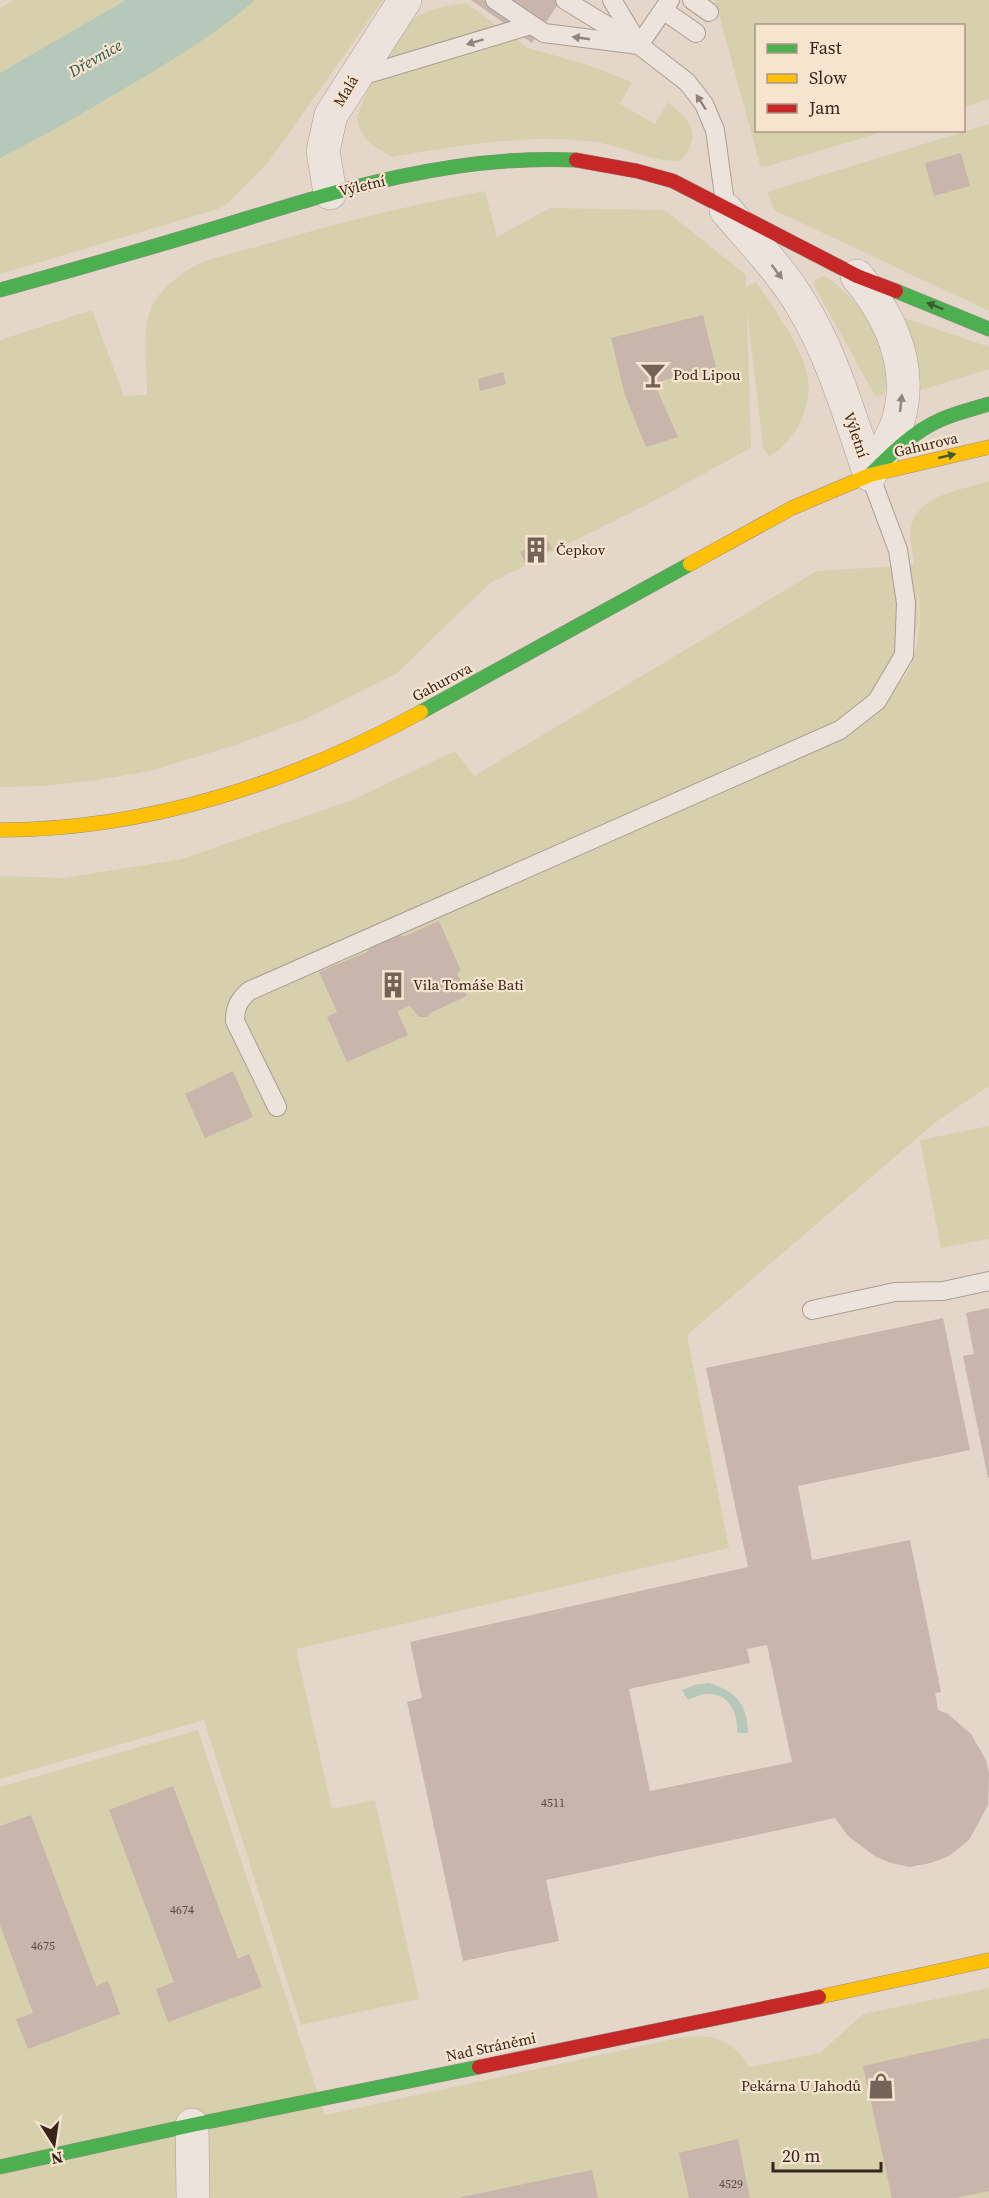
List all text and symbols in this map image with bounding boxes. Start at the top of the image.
legend [755,24,965,132]
one-way arrow [571,33,590,42]
water label: Dřevnice [63,34,126,83]
text: Fast [809,35,842,60]
one-way arrow [466,38,484,47]
text: Slow [809,65,847,90]
street label: Malá [328,71,363,110]
one-way arrow [695,94,707,110]
text: Jam [808,95,841,120]
street label: Výletní [337,170,388,201]
one-way arrow [771,264,783,279]
one-way arrow [926,301,944,311]
bar icon: Pod Lipou [638,360,668,390]
place label: Pod Lipou [673,364,741,385]
one-way arrow [896,393,906,412]
street label: Výletní [839,409,874,461]
street label: Gahurova [892,427,960,462]
one-way arrow [938,451,957,461]
building icon: Čepkov [521,535,551,565]
place label: Čepkov [556,539,606,560]
street label: Gahurova [408,657,476,706]
building icon: Vila Tomáše Bati [378,970,408,1000]
place label: Vila Tomáše Bati [413,974,524,995]
house number: 4511 [541,1795,565,1811]
house number: 4674 [170,1902,194,1918]
house number: 4675 [31,1938,55,1954]
street label: Nad Stráněmi [444,2027,538,2066]
shop icon: Pekárna U Jahodů [866,2071,896,2101]
place label: Pekárna U Jahodů [741,2075,861,2096]
north arrow [24,2114,84,2174]
scale bar [773,2135,881,2173]
text: 20 m [782,2143,820,2168]
text: N [49,2147,65,2171]
house number: 4529 [719,2176,743,2192]

